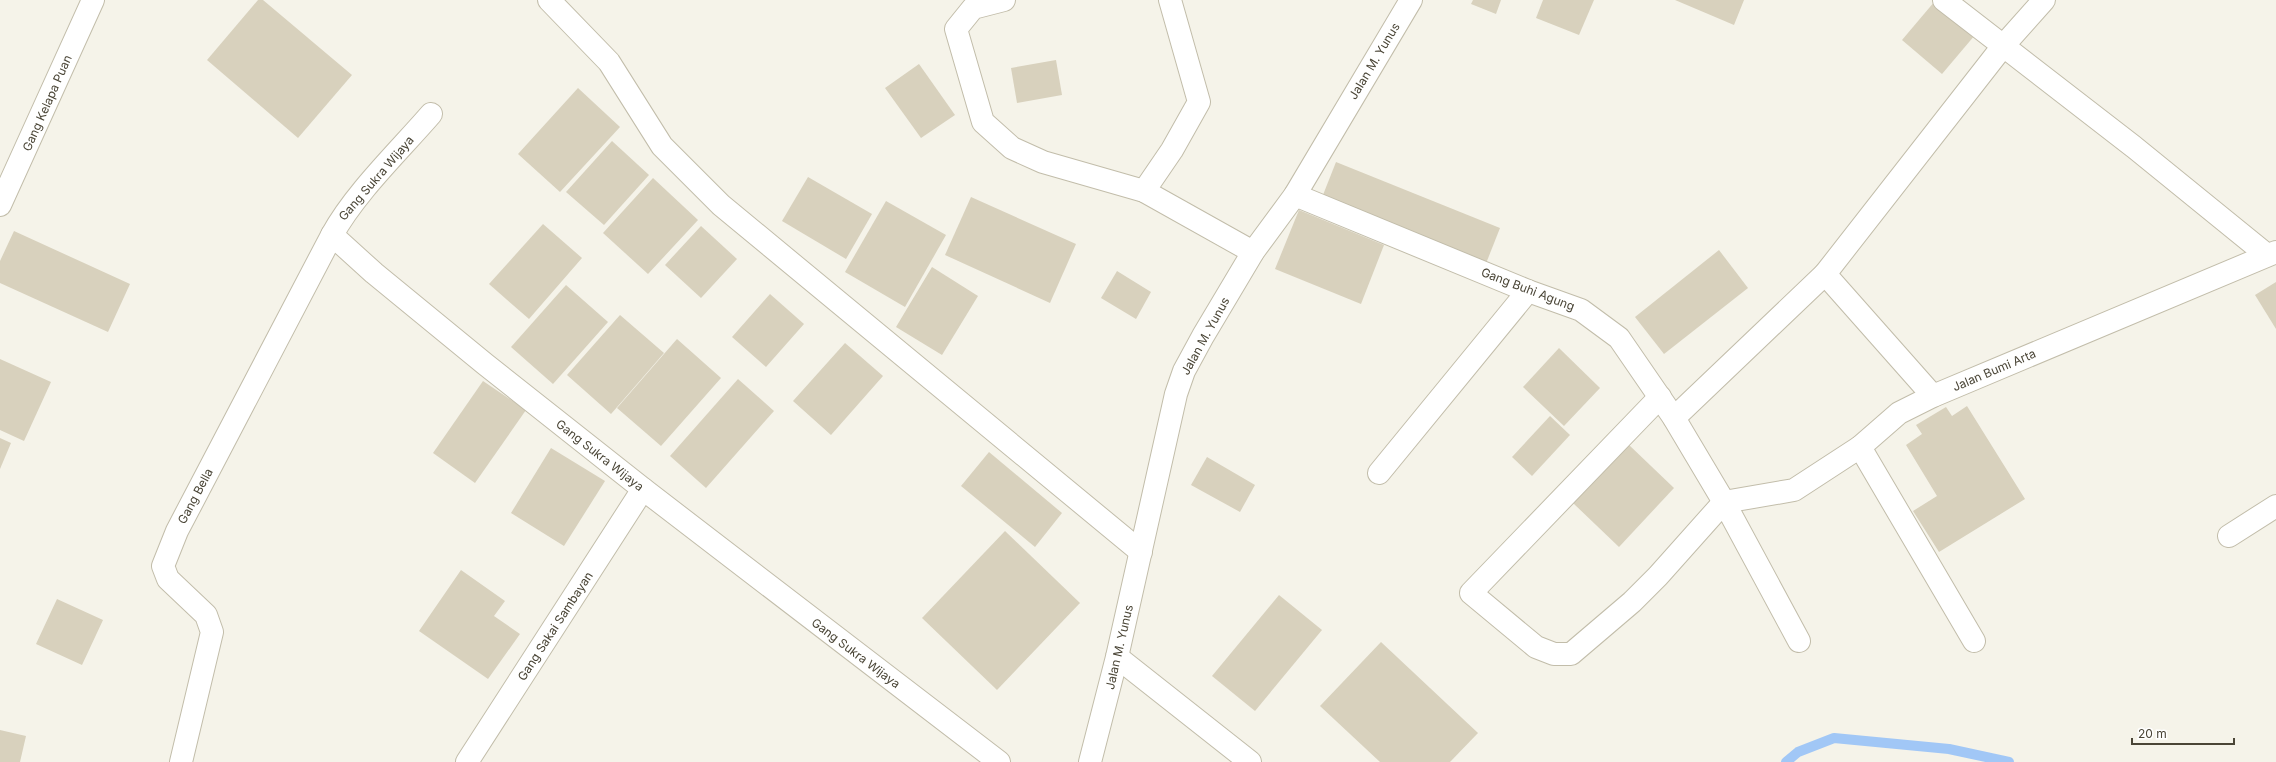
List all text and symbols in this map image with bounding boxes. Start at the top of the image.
street label: Jalan M. Yunus [1345,20,1403,102]
street label: Gang Kelapa Puan [19,52,75,154]
street label: Gang Sukra Wijaya [335,133,417,223]
street label: Gang Buhi Agung [1479,264,1577,314]
street label: Jalan M. Yunus [1177,294,1233,378]
street label: Jalan Bumi Arta [1950,346,2038,394]
street label: Gang Sukra Wijaya [553,416,647,494]
street label: Gang Bella [174,466,216,526]
street label: Gang Sakai Sambayan [514,569,596,683]
street label: Jalan M. Yunus [1102,603,1136,691]
street label: Gang Sukra Wijaya [809,615,903,691]
scale bar [2132,720,2234,746]
text: 20 m [2138,726,2167,741]

